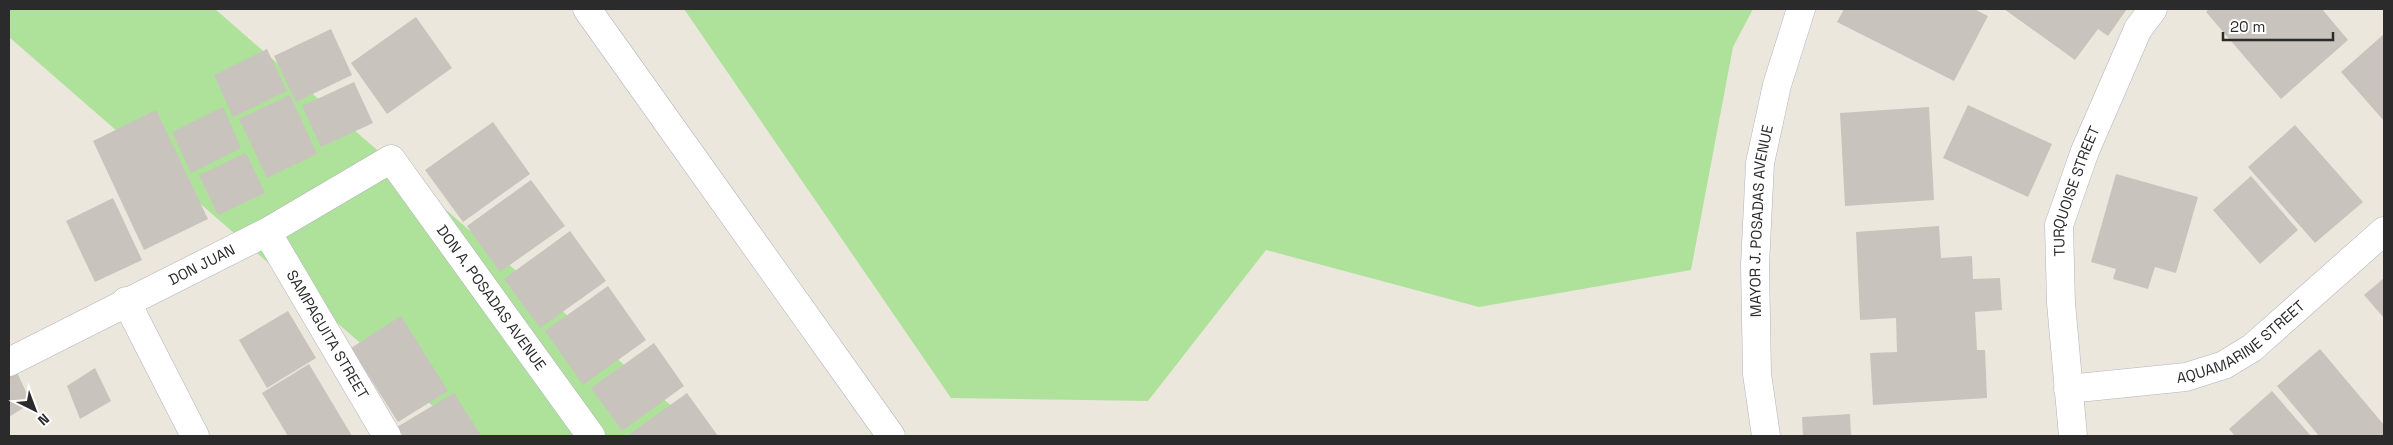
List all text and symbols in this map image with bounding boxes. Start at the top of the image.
scale bar [2223,10,2333,42]
text: 20 m [2230,17,2265,36]
street label: MAYOR J. POSADAS AVENUE [1745,123,1777,317]
street label: TURQUOISE STREET [2048,123,2104,257]
street label: DON A. POSADAS AVENUE [433,221,551,374]
street label: DON JUAN [165,240,238,289]
street label: SAMPAGUITA STREET [283,266,373,402]
street label: AQUAMARINE STREET [2176,296,2309,387]
north arrow [10,385,60,435]
text: N [34,410,53,429]

